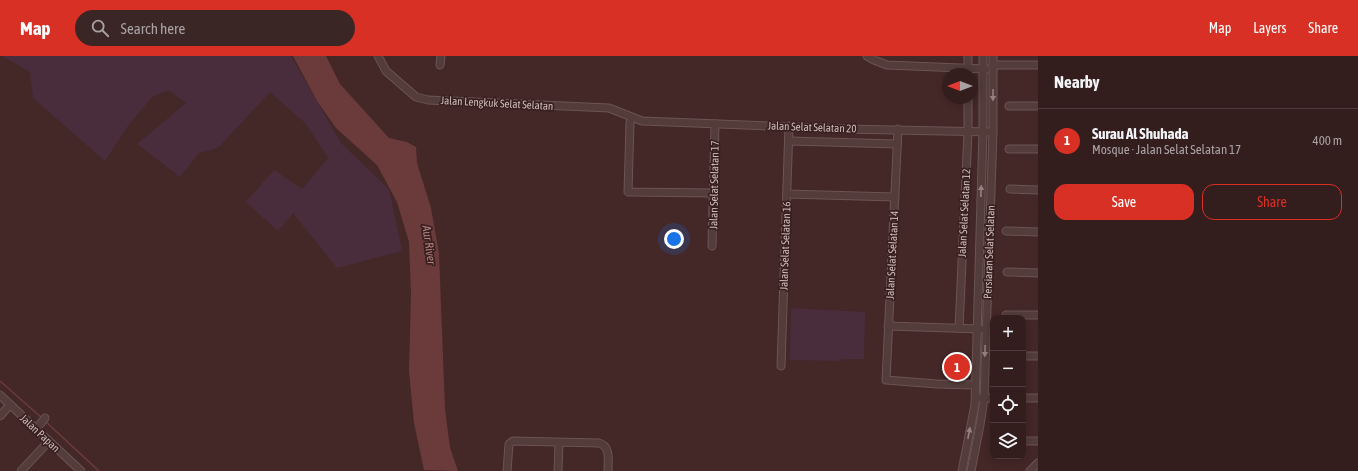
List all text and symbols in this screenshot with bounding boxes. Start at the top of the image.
search box [75,10,355,46]
text: Map [20,17,51,39]
icon: search [89,17,111,39]
text: Search here [121,20,185,37]
text: Map [1209,20,1231,36]
text: Layers [1253,20,1286,36]
text: Share [1308,20,1338,36]
north arrow [942,68,978,104]
text: Nearby [1054,72,1100,92]
one-way arrow [990,89,996,102]
street label: Jalan Lengkuk Selat Selatan [440,94,554,112]
street label: Jalan Selat Selatan 20 [767,119,857,135]
text: Surau Al Shuhada [1092,125,1188,142]
text: 1 [1064,133,1070,148]
text: 400 m [1313,133,1342,148]
street label: Jalan Selat Selatan 17 [707,140,721,230]
text: Mosque · Jalan Selat Selatan 17 [1092,142,1241,157]
street label: Jalan Selat Selatan 12 [956,168,972,258]
one-way arrow [978,184,984,197]
button: Save [1054,184,1194,220]
button: Share [1202,184,1342,220]
street label: Jalan Selat Selatan 16 [777,201,793,291]
street label: Persiaran Selat Selatan [981,205,997,299]
street label: Jalan Selat Selatan 14 [884,210,900,300]
water label: Aur River [419,224,439,266]
your location [664,229,684,249]
map controls [990,315,1026,459]
button: + [990,315,1026,351]
one-way arrow [982,345,989,357]
button: − [990,351,1026,387]
pin: 1 [944,352,970,382]
button: locate [990,387,1026,423]
street label: Jalan Papan [18,412,62,454]
button: layers [990,423,1026,459]
one-way arrow [966,427,972,439]

